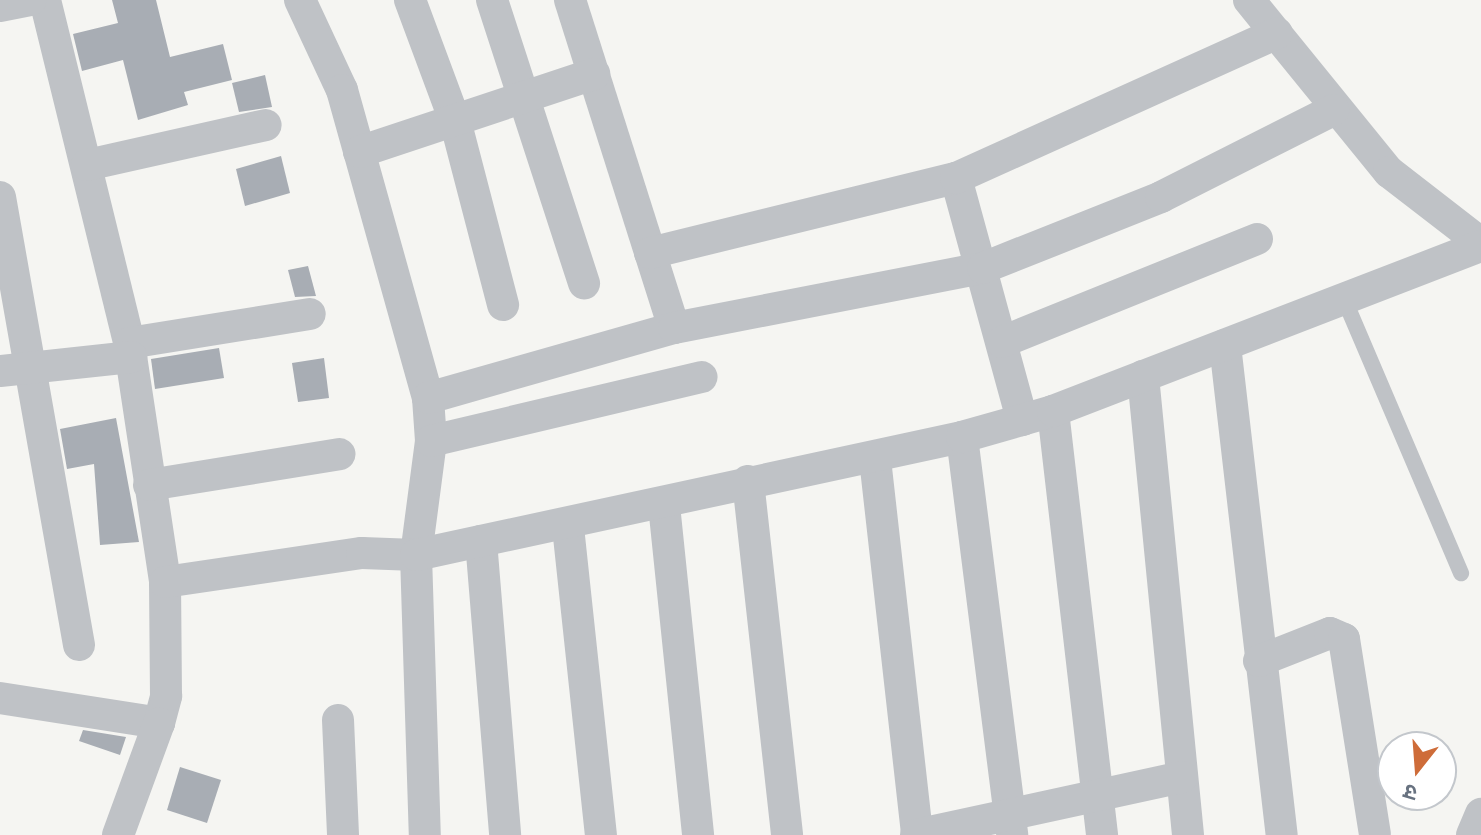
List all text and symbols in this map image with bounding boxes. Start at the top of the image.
north arrow [1377,731,1457,811]
text: उ [1400,778,1421,807]

